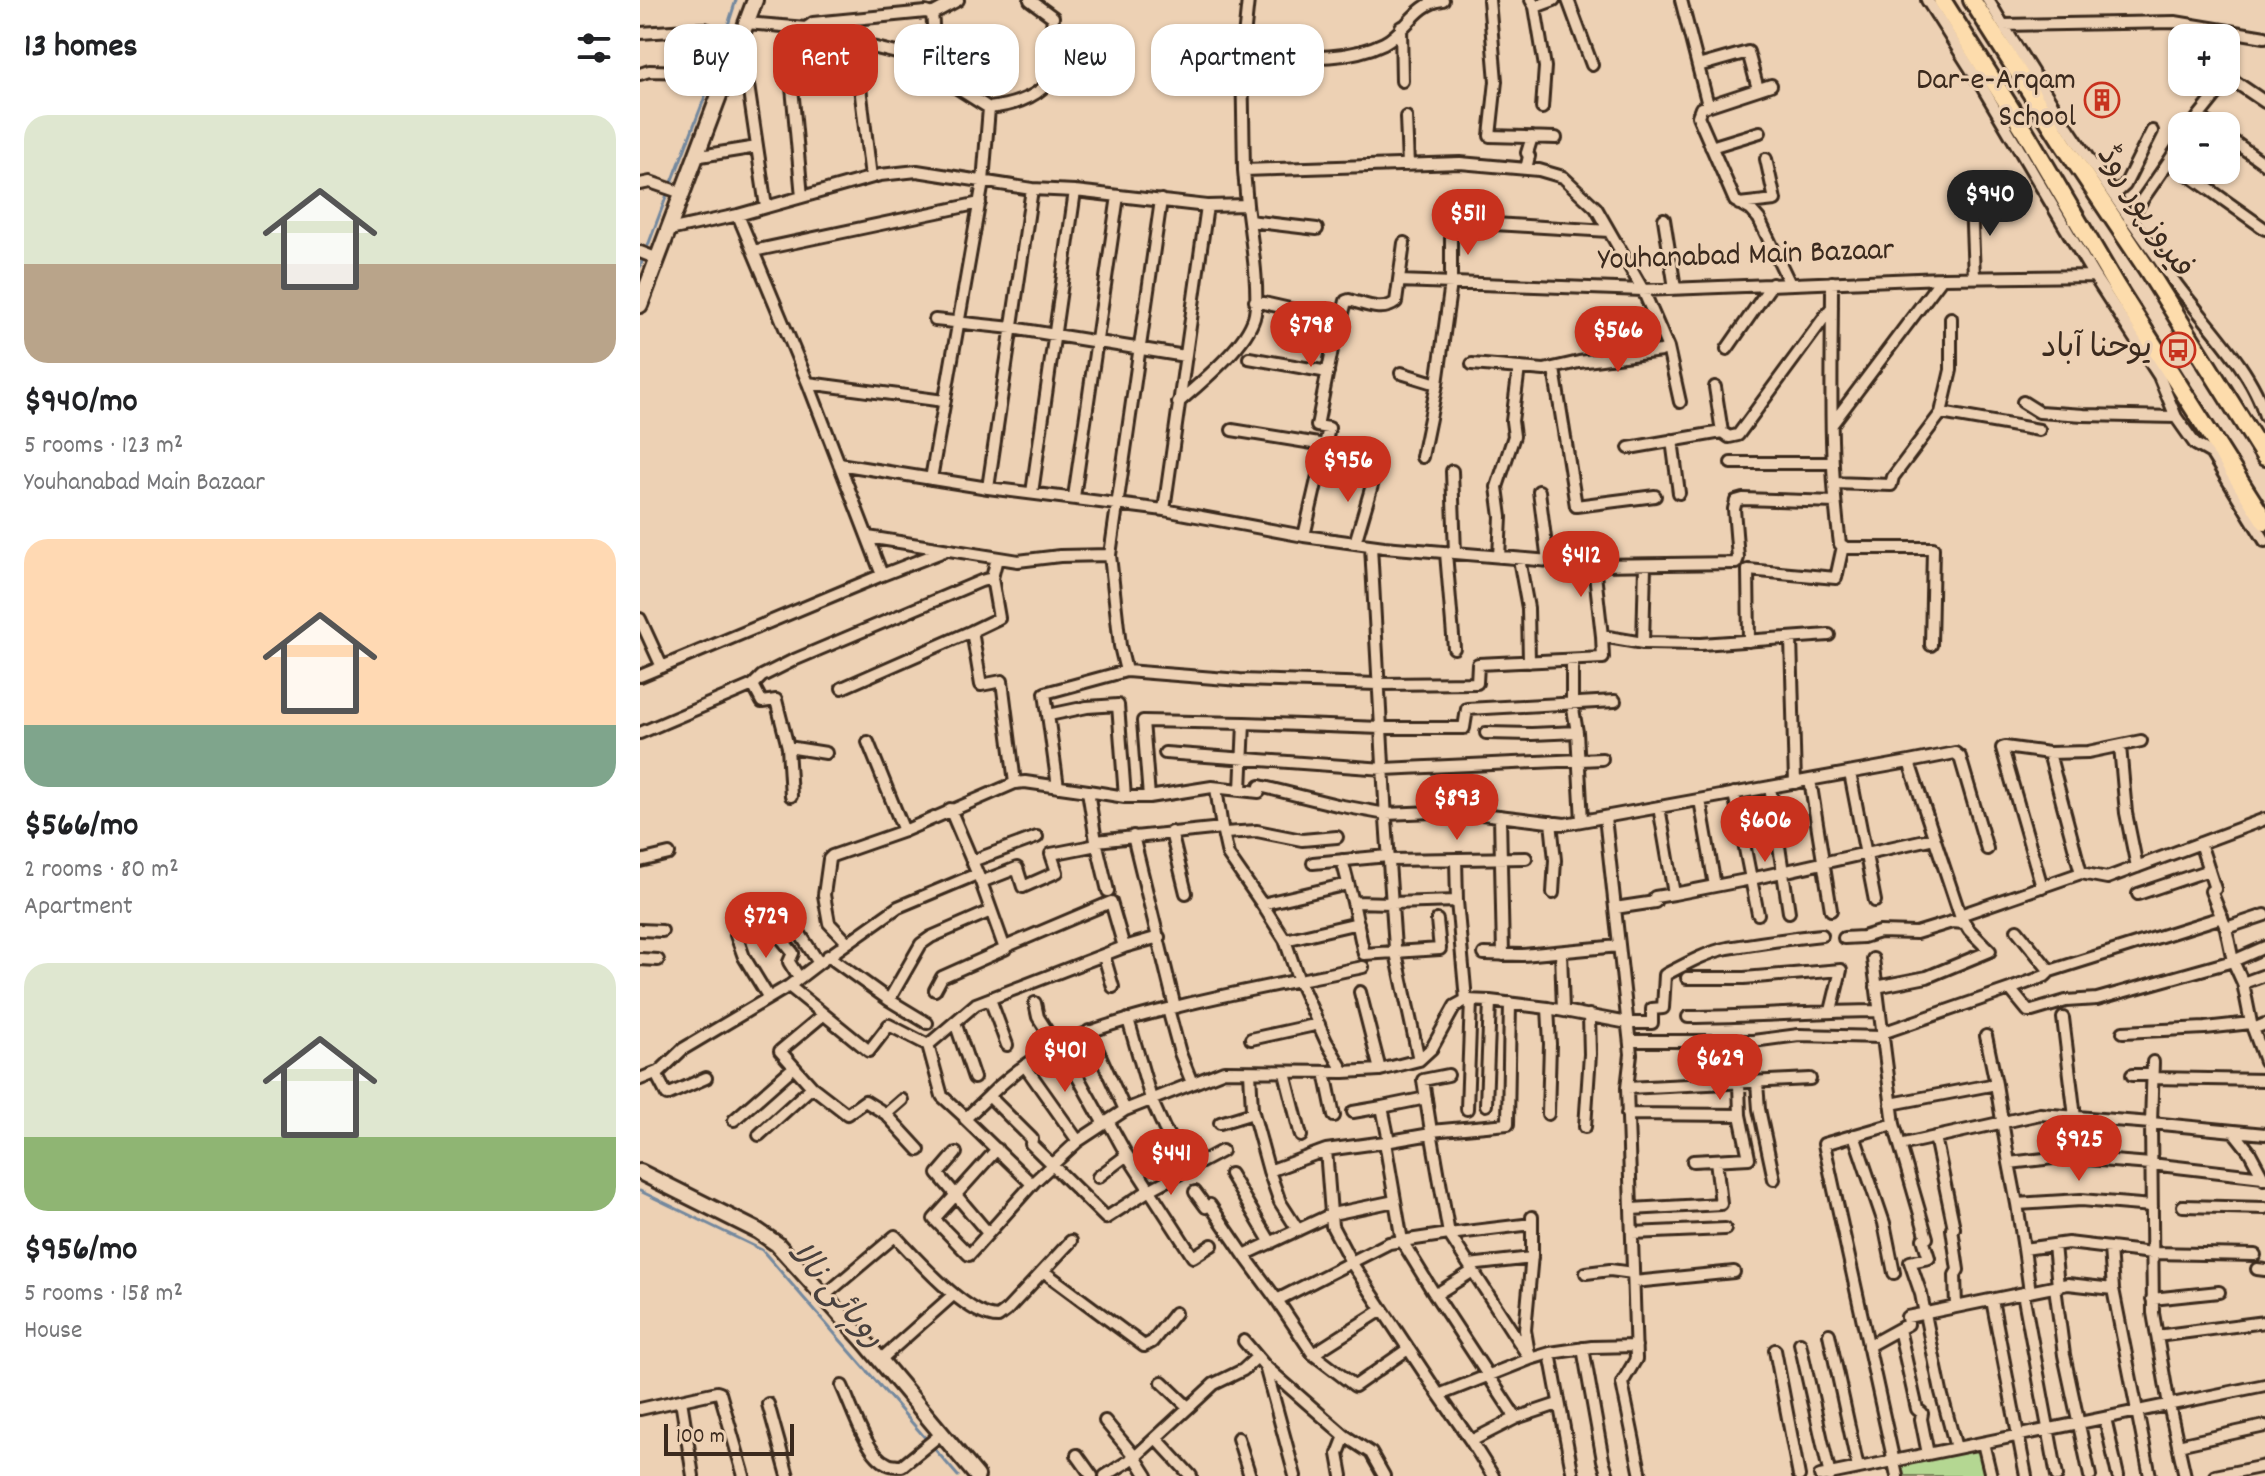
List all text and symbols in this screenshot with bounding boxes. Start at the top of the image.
text: 13 homes [24,24,138,73]
chip: Buy [664,24,757,96]
chip: Rent [773,24,878,96]
chip: Filters [894,24,1019,96]
chip: New [1035,24,1135,96]
chip: Apartment [1151,24,1324,96]
map controls [2168,24,2240,184]
button: + [2168,24,2240,96]
icon: filters [572,26,616,70]
place label: Dar-e-Arqam School [1916,59,2076,142]
building icon: Dar-e-Arqam School [2083,81,2121,119]
button: − [2168,112,2240,184]
street label: فیروزپور روڈ [2083,137,2203,289]
icon: home [248,167,392,311]
pin: $940 [1943,170,2037,238]
text: $940 [1965,177,2015,214]
pin: $511 [1421,189,1515,257]
text: $511 [1450,196,1486,233]
street label: Youhanabad Main Bazaar [1597,229,1895,285]
pin: $798 [1264,301,1358,369]
pin: $566 [1571,306,1665,374]
text: $798 [1288,308,1334,345]
text: $566 [1593,313,1643,350]
place label: یوحنا آباد [2041,327,2152,373]
bus stop icon: یوحنا آباد [2159,331,2197,369]
text: $940/mo [24,379,138,428]
text: 5 rooms · 123 m² [24,428,183,465]
pin: $956 [1301,436,1395,504]
text: $956 [1323,443,1373,480]
text: Youhanabad Main Bazaar [24,465,265,502]
pin: $412 [1534,531,1628,599]
text: $412 [1560,538,1602,575]
icon: home [248,591,392,735]
pin: $893 [1410,774,1504,842]
text: $893 [1433,781,1481,818]
pin: $606 [1718,796,1812,864]
text: $566/mo [24,803,138,852]
text: $606 [1739,803,1791,840]
text: 2 rooms · 80 m² [24,852,179,889]
text: Apartment [24,889,133,926]
pin: $729 [719,892,813,960]
text: $729 [743,899,789,936]
icon: home [248,1015,392,1159]
pin: $401 [1018,1026,1112,1094]
text: $401 [1043,1033,1087,1070]
pin: $629 [1673,1034,1767,1102]
text: $629 [1695,1041,1745,1078]
pin: $925 [2032,1115,2126,1183]
text: $925 [2055,1122,2103,1159]
pin: $441 [1124,1129,1218,1197]
text: $441 [1151,1136,1191,1173]
text: $956/mo [24,1227,137,1276]
water label: روہائی نالا [773,1231,895,1361]
text: 5 rooms · 158 m² [24,1276,183,1313]
text: House [24,1313,82,1350]
scale bar [664,1420,794,1456]
text: 100 m [676,1422,725,1453]

